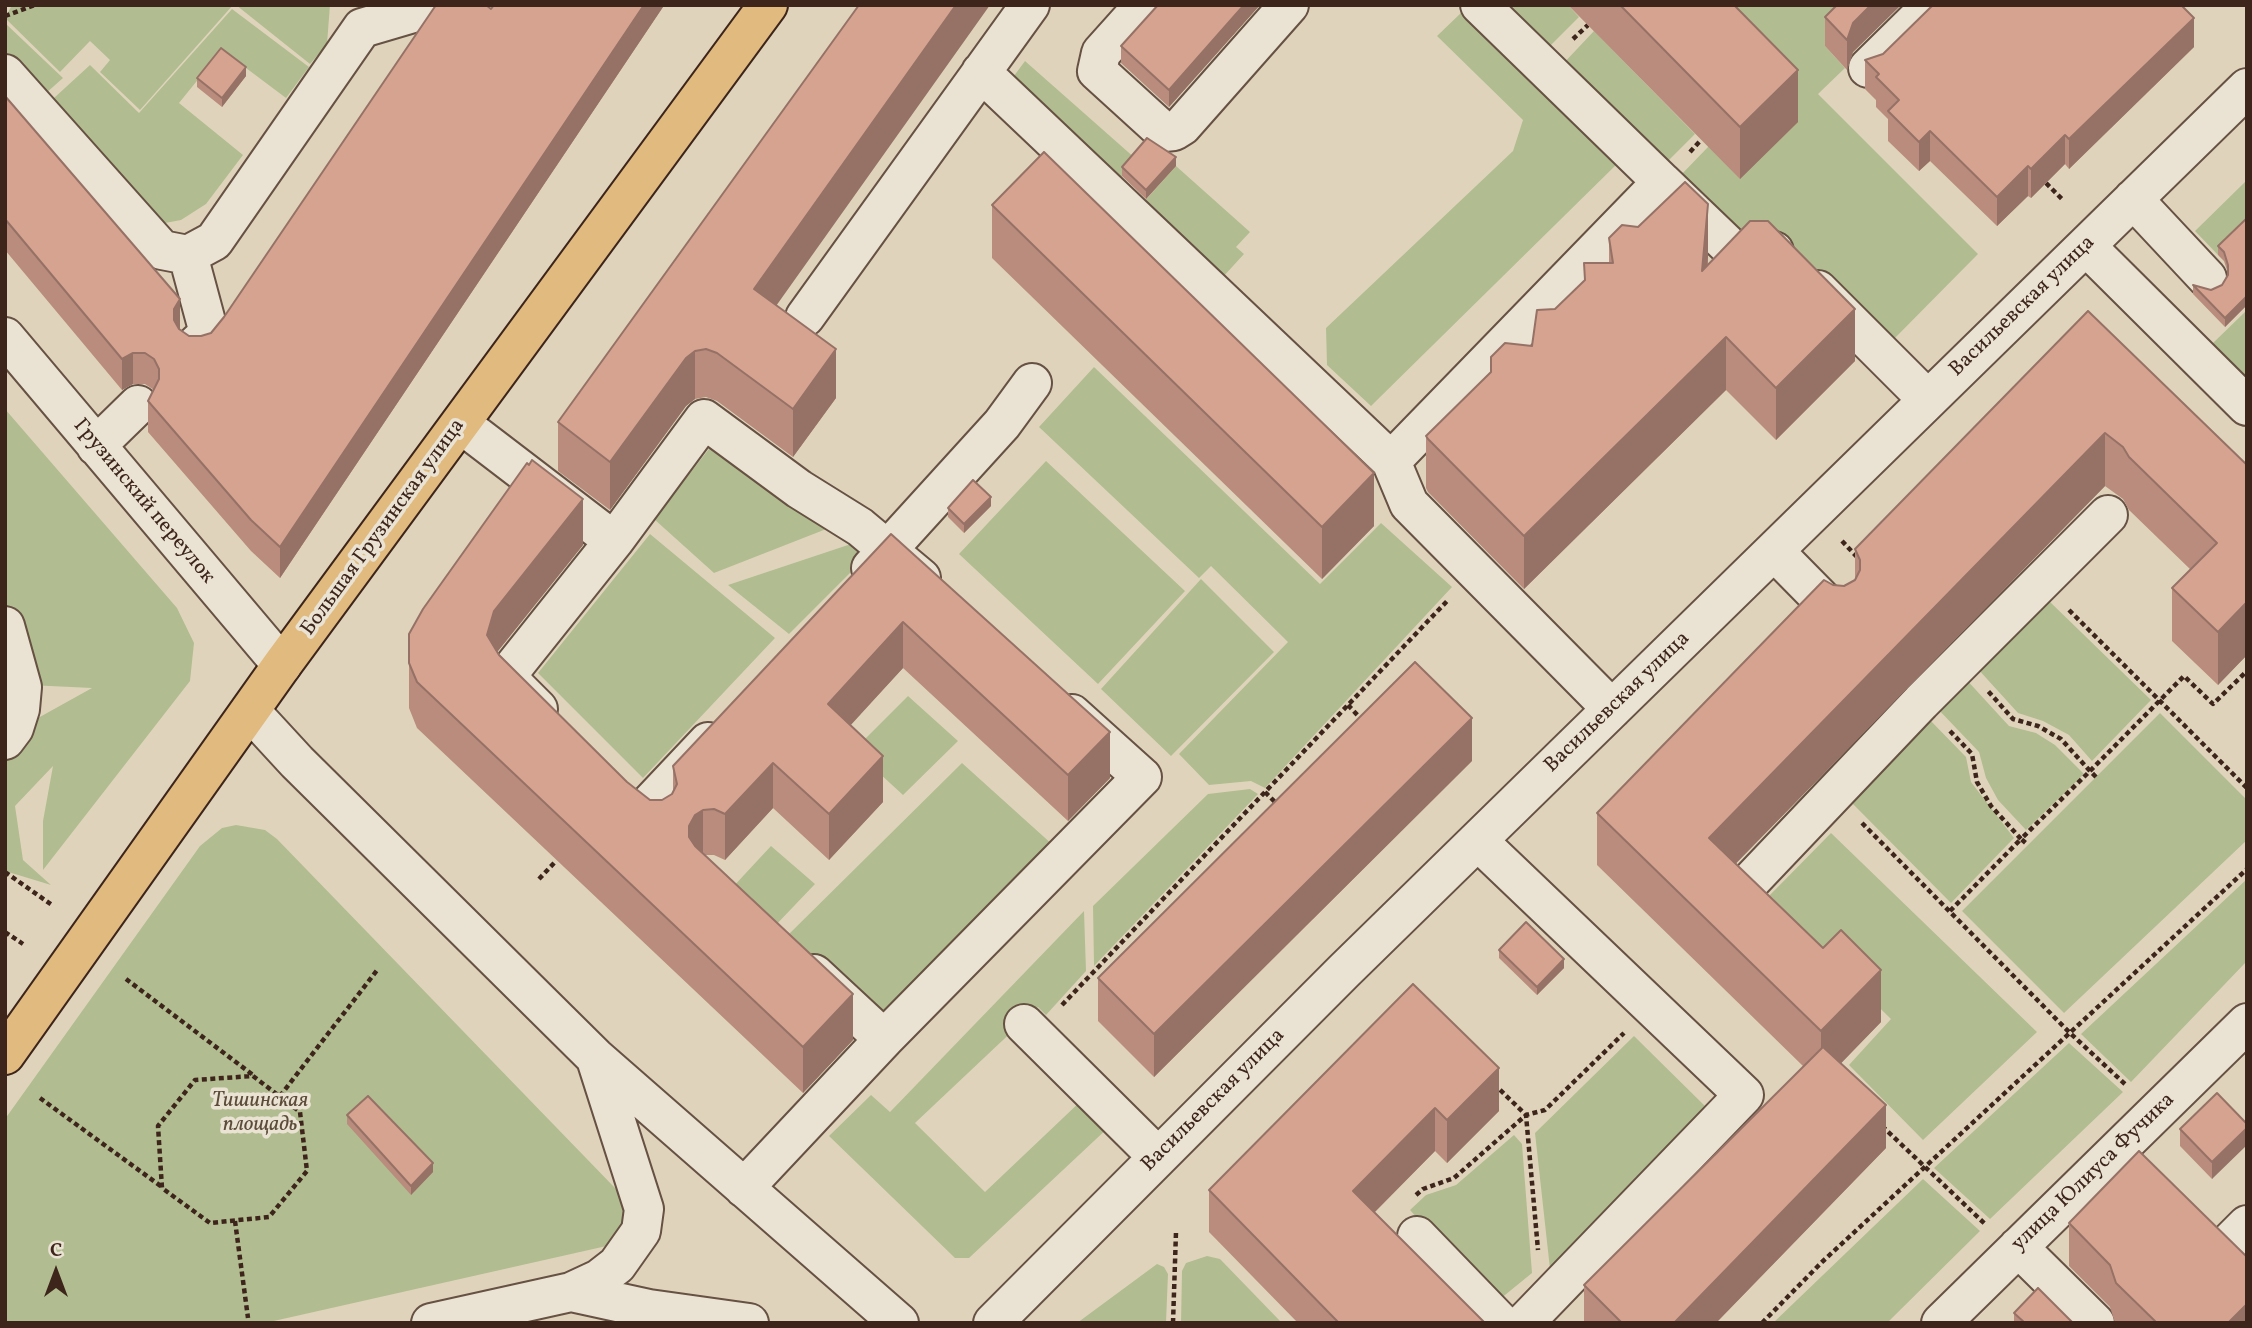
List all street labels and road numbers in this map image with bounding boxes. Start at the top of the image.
street label: Васильевская улица [1945,231,2101,383]
street label: Грузинский переулок [67,414,219,590]
street label: Большая Грузинская улица [297,415,471,641]
street label: Васильевская улица [1540,627,1696,779]
street label: Васильевская улица [1137,1024,1291,1178]
street label: улица Юлиуса Фучика [2007,1088,2181,1258]

